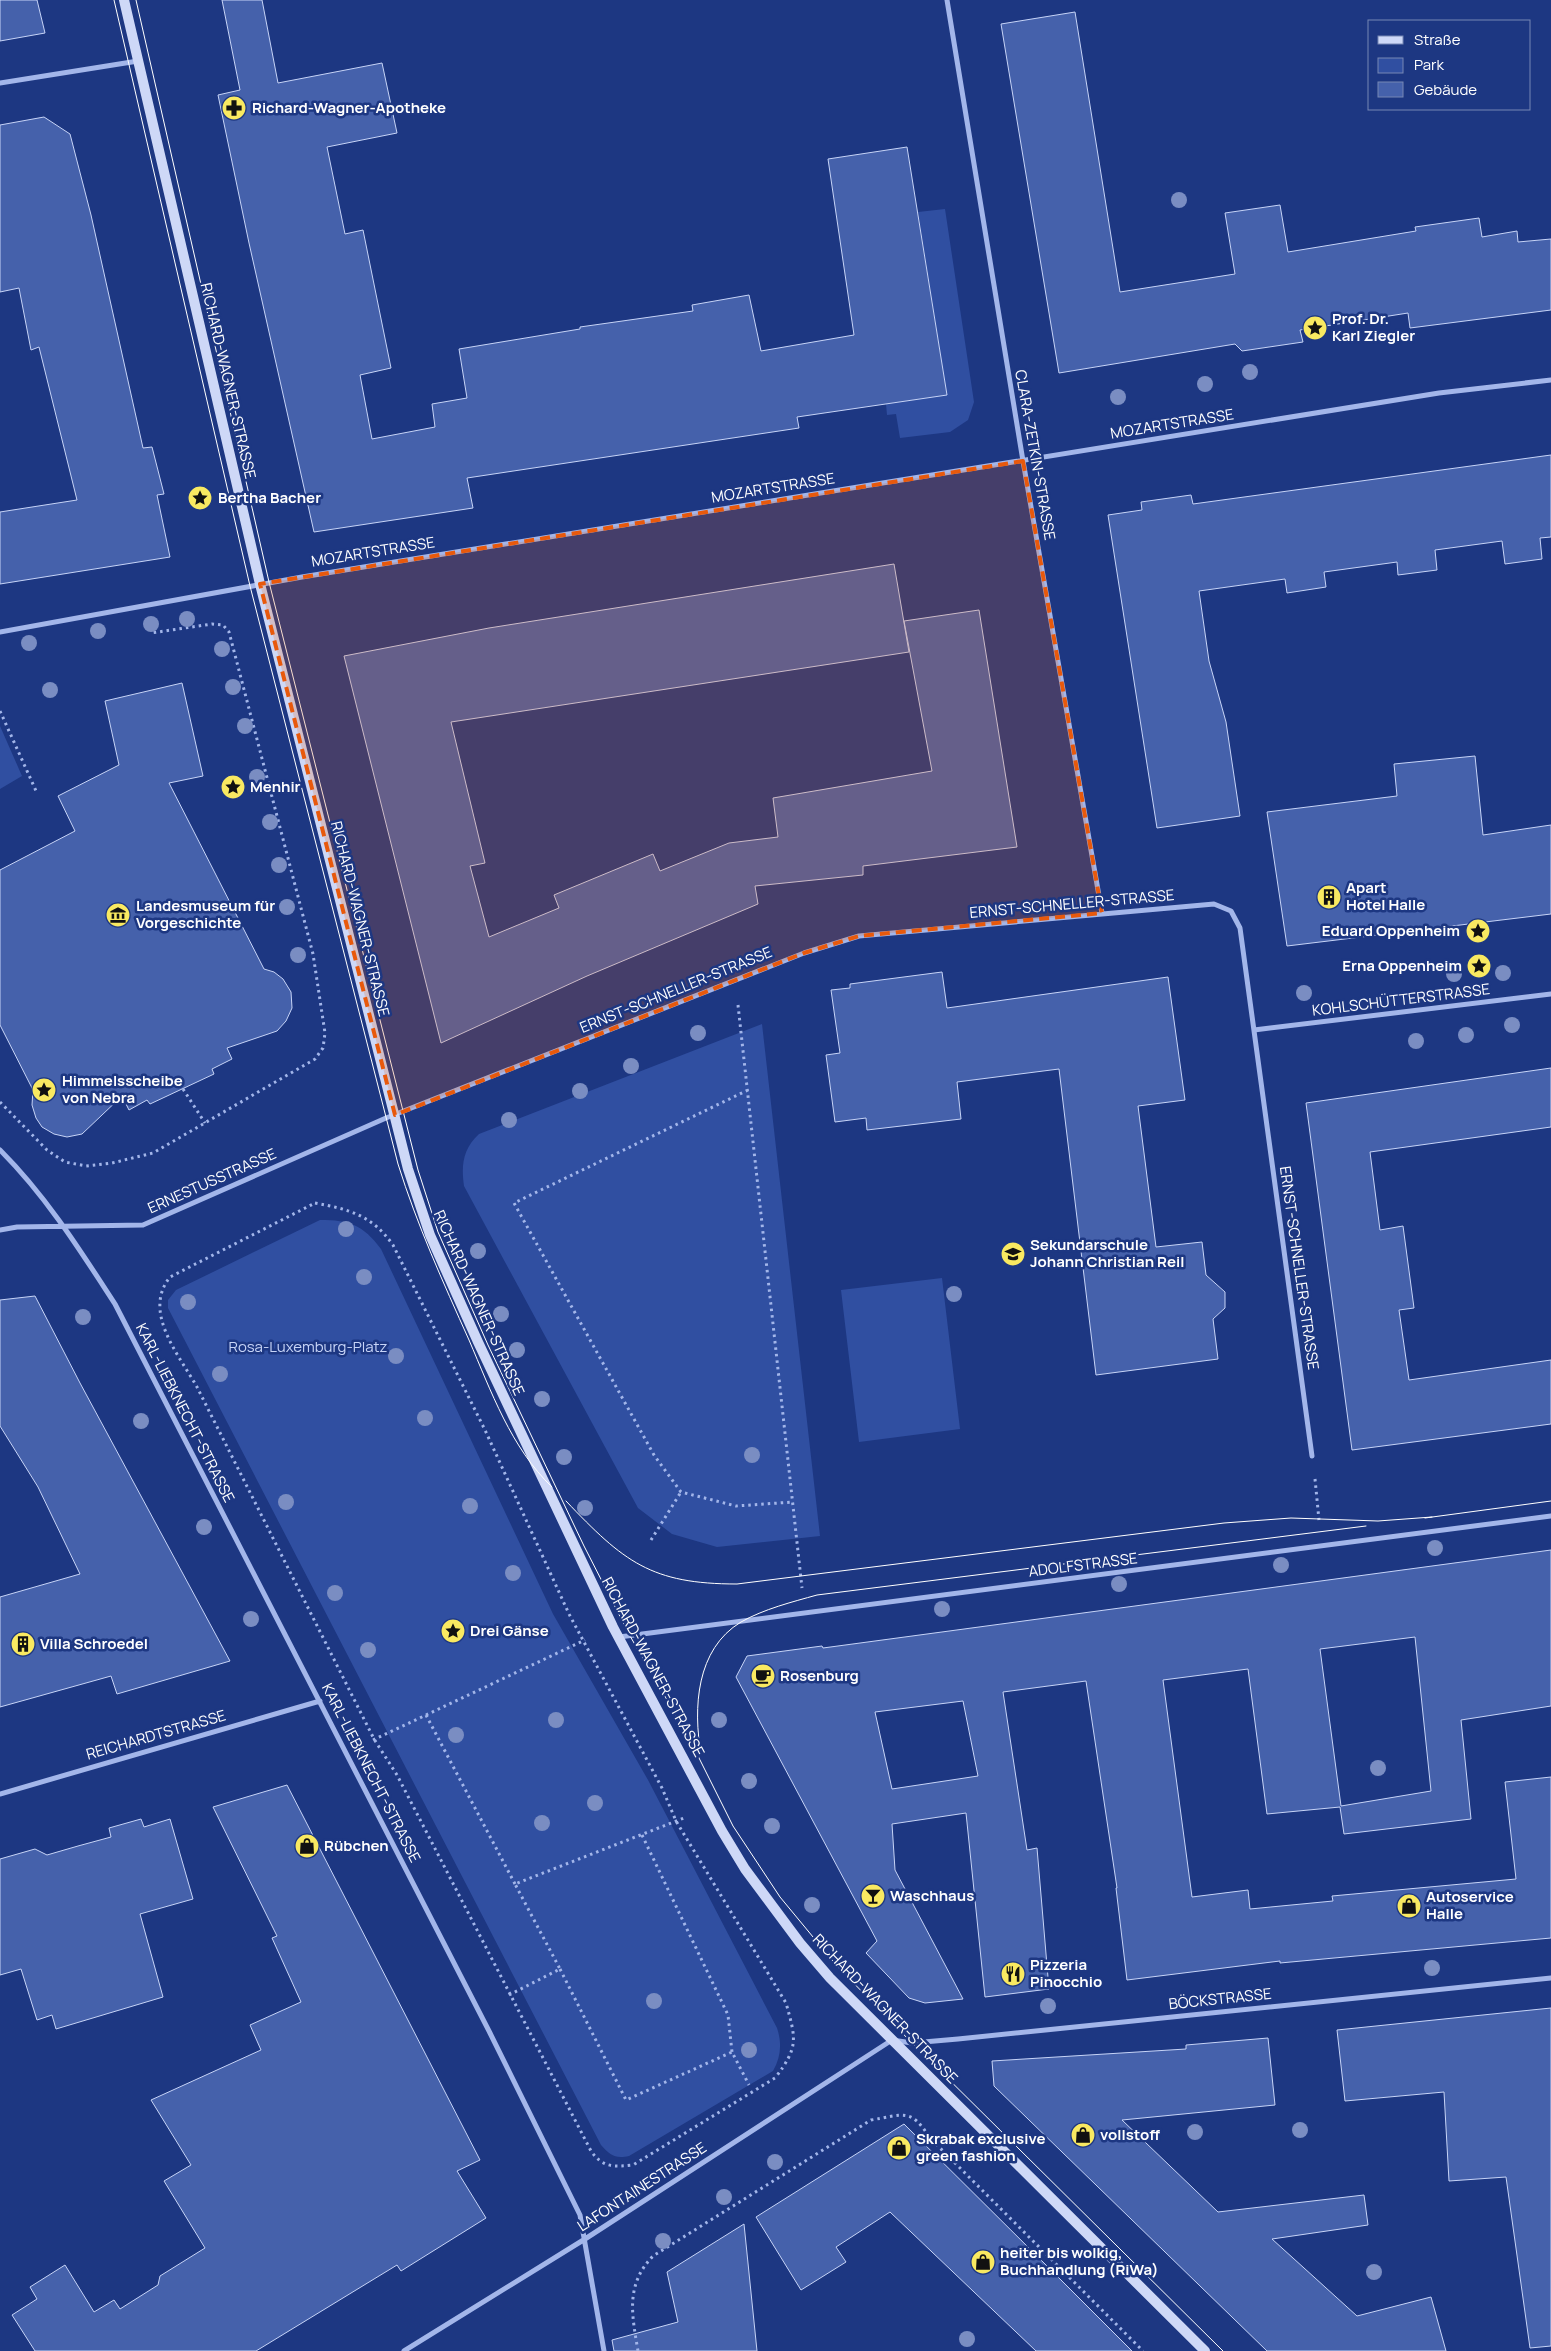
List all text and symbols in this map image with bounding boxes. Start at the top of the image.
legend [1368,20,1531,110]
text: Straße [1414,29,1461,50]
text: Park [1414,54,1444,75]
text: Gebäude [1414,79,1477,100]
pharmacy icon: Richard-Wagner-Apotheke [221,95,247,121]
place label: Richard-Wagner-Apotheke [252,97,446,118]
street label: RICHARD-WAGNER-STRASSE [196,281,261,481]
place label: Prof. Dr. Karl Ziegler [1332,308,1415,346]
place icon: Prof. Dr. Karl Ziegler [1302,315,1328,341]
street label: CLARA-ZETKIN-STRASSE [1010,368,1061,542]
street label: MOZARTSTRASSE [1109,403,1235,444]
street label: MOZARTSTRASSE [710,467,836,508]
place icon: Bertha Bacher [187,485,213,511]
place label: Bertha Bacher [218,487,321,508]
street label: MOZARTSTRASSE [310,531,436,572]
place icon: Menhir [220,774,246,800]
place label: Menhir [250,776,301,797]
street label: RICHARD-WAGNER-STRASSE [326,819,395,1019]
place label: Apart Hotel Halle [1346,877,1425,915]
street label: ERNST-SCHNELLER-STRASSE [969,884,1175,923]
building icon: Apart Hotel Halle [1316,884,1342,910]
place label: Landesmuseum für Vorgeschichte [136,895,275,933]
museum icon: Landesmuseum für Vorgeschichte [105,902,131,928]
place icon: Eduard Oppenheim [1465,918,1491,944]
place label: Eduard Oppenheim [1322,920,1460,941]
street label: ERNST-SCHNELLER-STRASSE [577,941,775,1038]
place icon: Erna Oppenheim [1466,953,1492,979]
place label: Erna Oppenheim [1342,955,1462,976]
street label: KOHLSCHÜTTERSTRASSE [1311,978,1491,1021]
place label: Himmelsscheibe von Nebra [62,1070,183,1108]
place icon: Himmelsscheibe von Nebra [31,1077,57,1103]
street label: ERNESTUSSTRASSE [144,1143,279,1218]
street label: ERNST-SCHNELLER-STRASSE [1275,1165,1324,1371]
street label: RICHARD-WAGNER-STRASSE [429,1207,530,1399]
place label: Sekundarschule Johann Christian Reil [1030,1234,1184,1272]
school or university icon: Sekundarschule Johann Christian Reil [1000,1241,1026,1267]
street label: KARL-LIEBKNECHT-STRASSE [131,1320,240,1506]
park label: Rosa-Luxemburg-Platz [228,1336,388,1357]
street label: ADOLFSTRASSE [1027,1547,1139,1582]
street label: RICHARD-WAGNER-STRASSE [597,1573,710,1760]
place icon: Drei Gänse [440,1618,466,1644]
place label: Drei Gänse [470,1620,549,1641]
building icon: Villa Schroedel [10,1631,36,1657]
place label: Villa Schroedel [40,1633,148,1654]
cafe icon: Rosenburg [750,1663,776,1689]
place label: Rosenburg [780,1665,859,1686]
street label: KARL-LIEBKNECHT-STRASSE [317,1680,426,1866]
street label: REICHARDTSTRASSE [84,1705,228,1765]
shop icon: Rübchen [294,1833,320,1859]
place label: Rübchen [324,1835,389,1856]
bar icon: Waschhaus [860,1883,886,1909]
place label: Waschhaus [890,1885,974,1906]
place label: Autoservice Halle [1426,1886,1514,1924]
shop icon: Autoservice Halle [1396,1893,1422,1919]
street label: RICHARD-WAGNER-STRASSE [808,1929,963,2088]
place label: Pizzeria Pinocchio [1030,1954,1102,1992]
restaurant icon: Pizzeria Pinocchio [1000,1961,1026,1987]
street label: BÖCKSTRASSE [1167,1983,1272,2014]
shop icon: vollstoff [1070,2122,1096,2148]
place label: vollstoff [1100,2124,1160,2145]
place label: Skrabak exclusive green fashion [916,2128,1045,2166]
shop icon: Skrabak exclusive green fashion [886,2135,912,2161]
street label: LAFONTAINESTRASSE [573,2137,710,2236]
place label: heiter bis wolkig, Buchhandlung (RiWa) [1000,2242,1159,2280]
shop icon: heiter bis wolkig, Buchhandlung (RiWa) [970,2249,996,2275]

